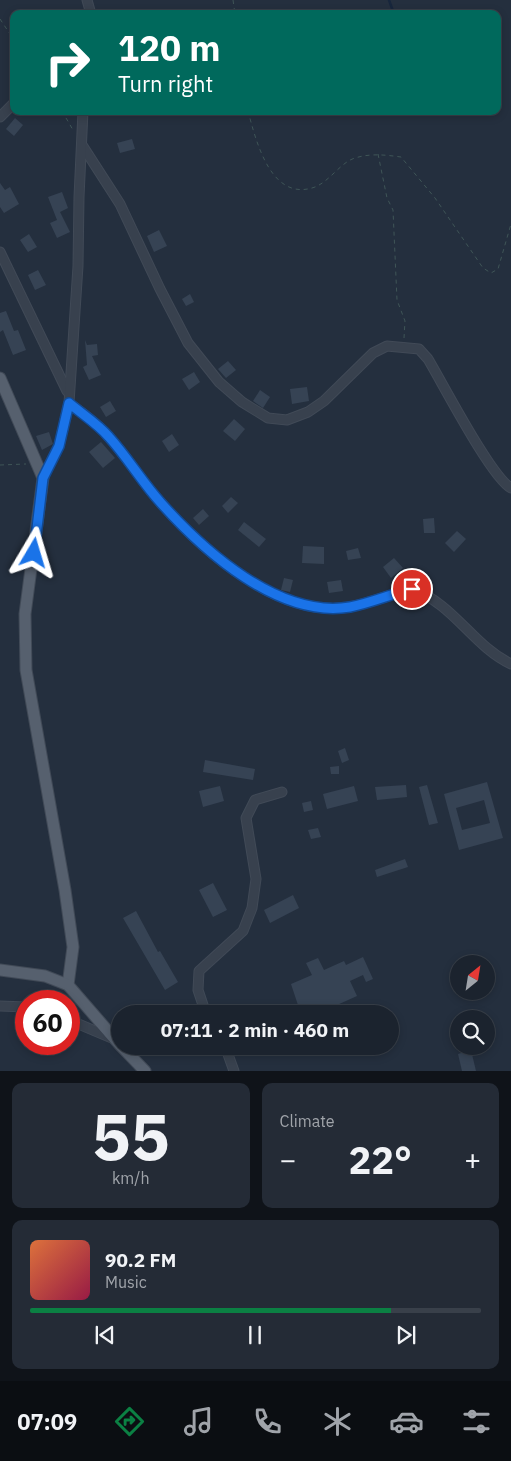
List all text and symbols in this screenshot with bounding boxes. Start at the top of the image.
text: 120 m [118,25,221,71]
icon: right [35,30,100,95]
text: Turn right [118,69,213,98]
position arrow [7,526,59,578]
pin [391,568,433,610]
icon: arrive [398,575,426,603]
north arrow [450,955,495,1000]
map controls [450,955,495,1055]
speed limit sign: 60 [15,990,80,1055]
button: search [450,1010,495,1055]
text: 07:11 · 2 min · 460 m [161,1018,349,1042]
text: 55 [92,1093,170,1178]
text: Climate [280,1111,335,1131]
text: 22° [349,1135,412,1184]
text: − [280,1141,296,1178]
text: + [464,1141,481,1178]
text: km/h [112,1168,150,1188]
text: 90.2 FM [105,1248,176,1272]
text: Music [105,1272,147,1292]
icon: previous [91,1321,119,1349]
icon: pause [241,1321,269,1349]
icon: next [392,1321,420,1349]
icon: directions [112,1404,147,1439]
icon: music [181,1404,216,1439]
icon: phone [250,1404,285,1439]
icon: climate [320,1404,355,1439]
icon: car [389,1404,424,1439]
icon: filters [459,1404,494,1439]
text: 07:09 [17,1407,77,1436]

